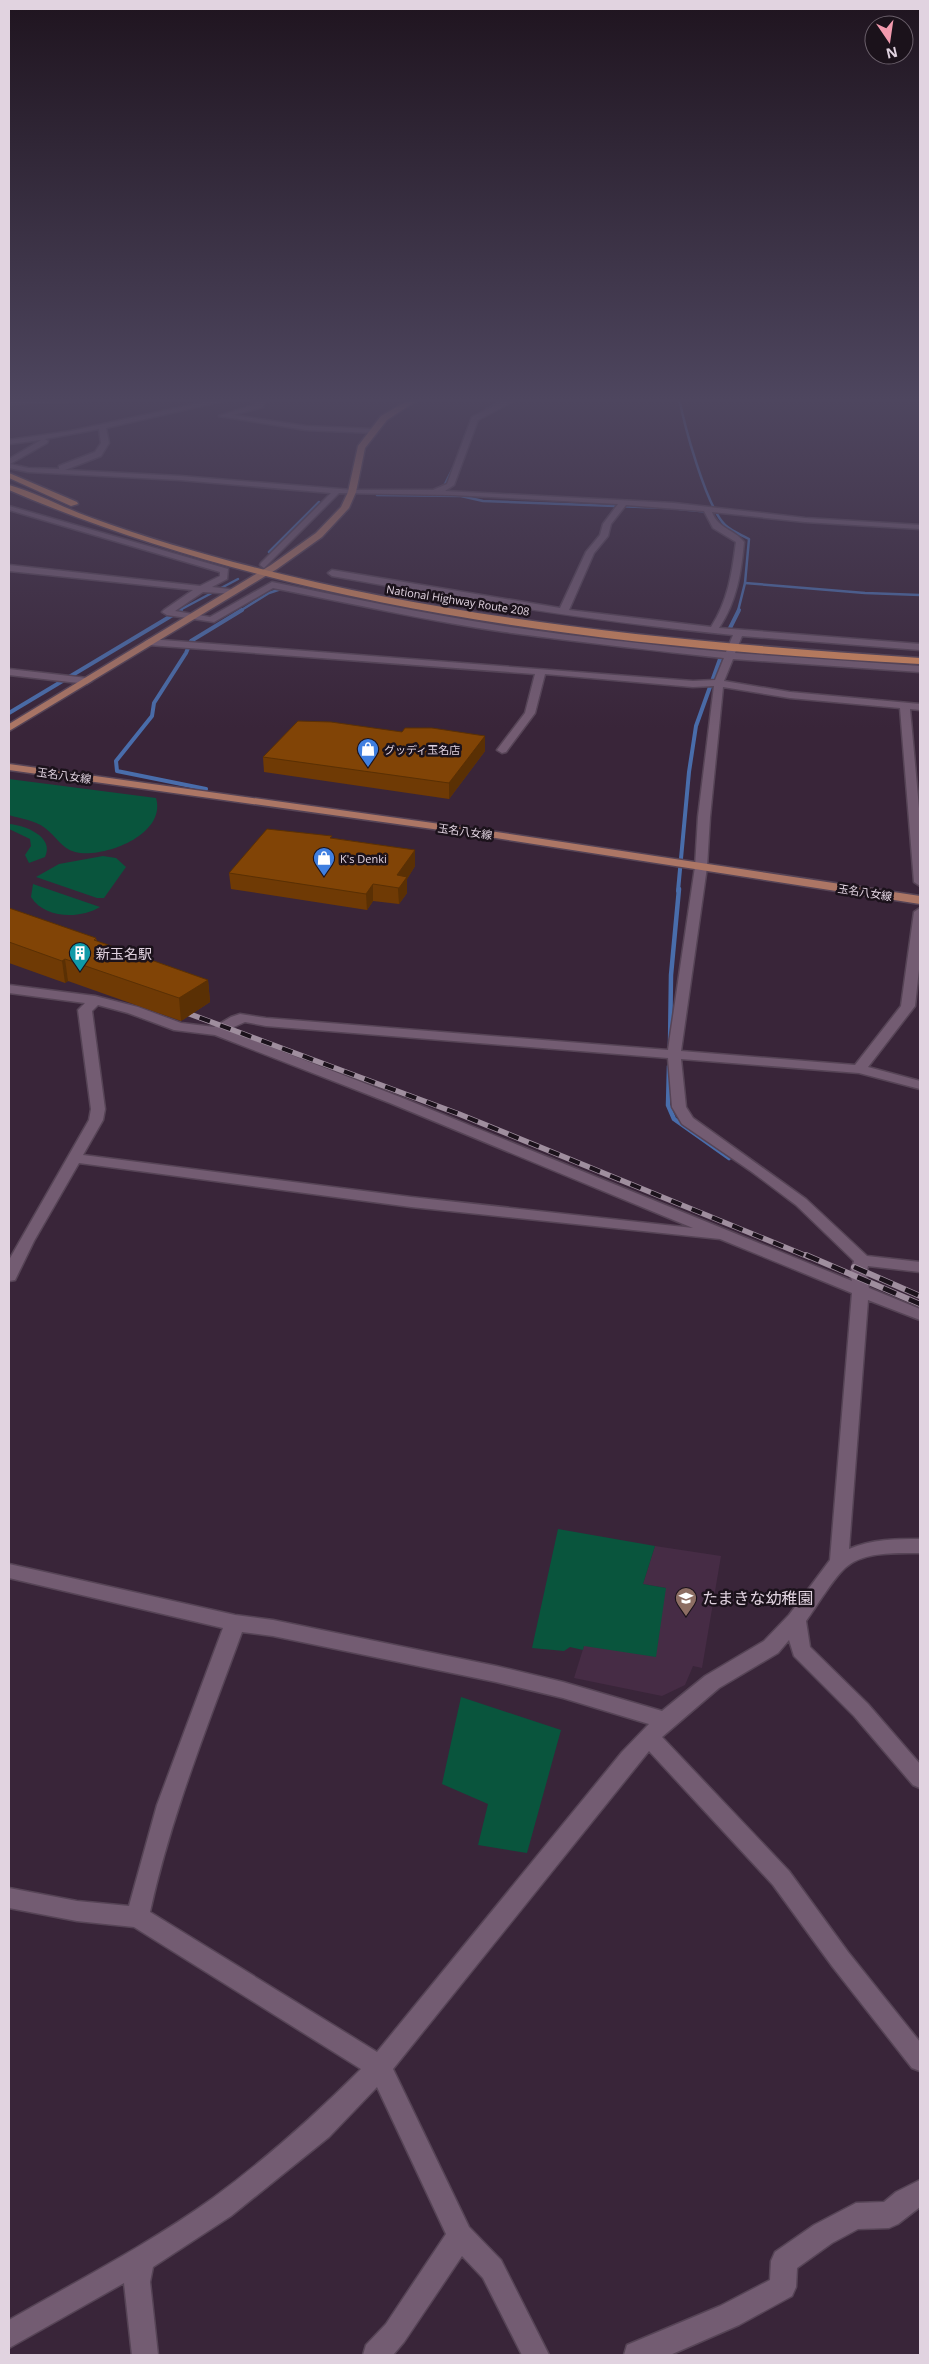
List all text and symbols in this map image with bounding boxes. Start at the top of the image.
north arrow [864,15,914,65]
text: N [884,43,900,64]
street label: National Highway Route 208 [385,581,531,619]
shop icon: グッディ玉名店 [356,737,380,768]
place label: グッディ玉名店 [384,742,460,757]
street label: 玉名八女線 [36,764,92,786]
street label: 玉名八女線 [437,820,493,842]
shop icon: K's Denki [312,846,336,877]
place label: K's Denki [340,851,387,866]
street label: 玉名八女線 [837,880,893,904]
building icon: 新玉名駅 [68,941,92,972]
place label: 新玉名駅 [96,944,152,963]
school or university icon: たまきな幼稚園 [674,1586,698,1617]
place label: たまきな幼稚園 [702,1587,814,1609]

